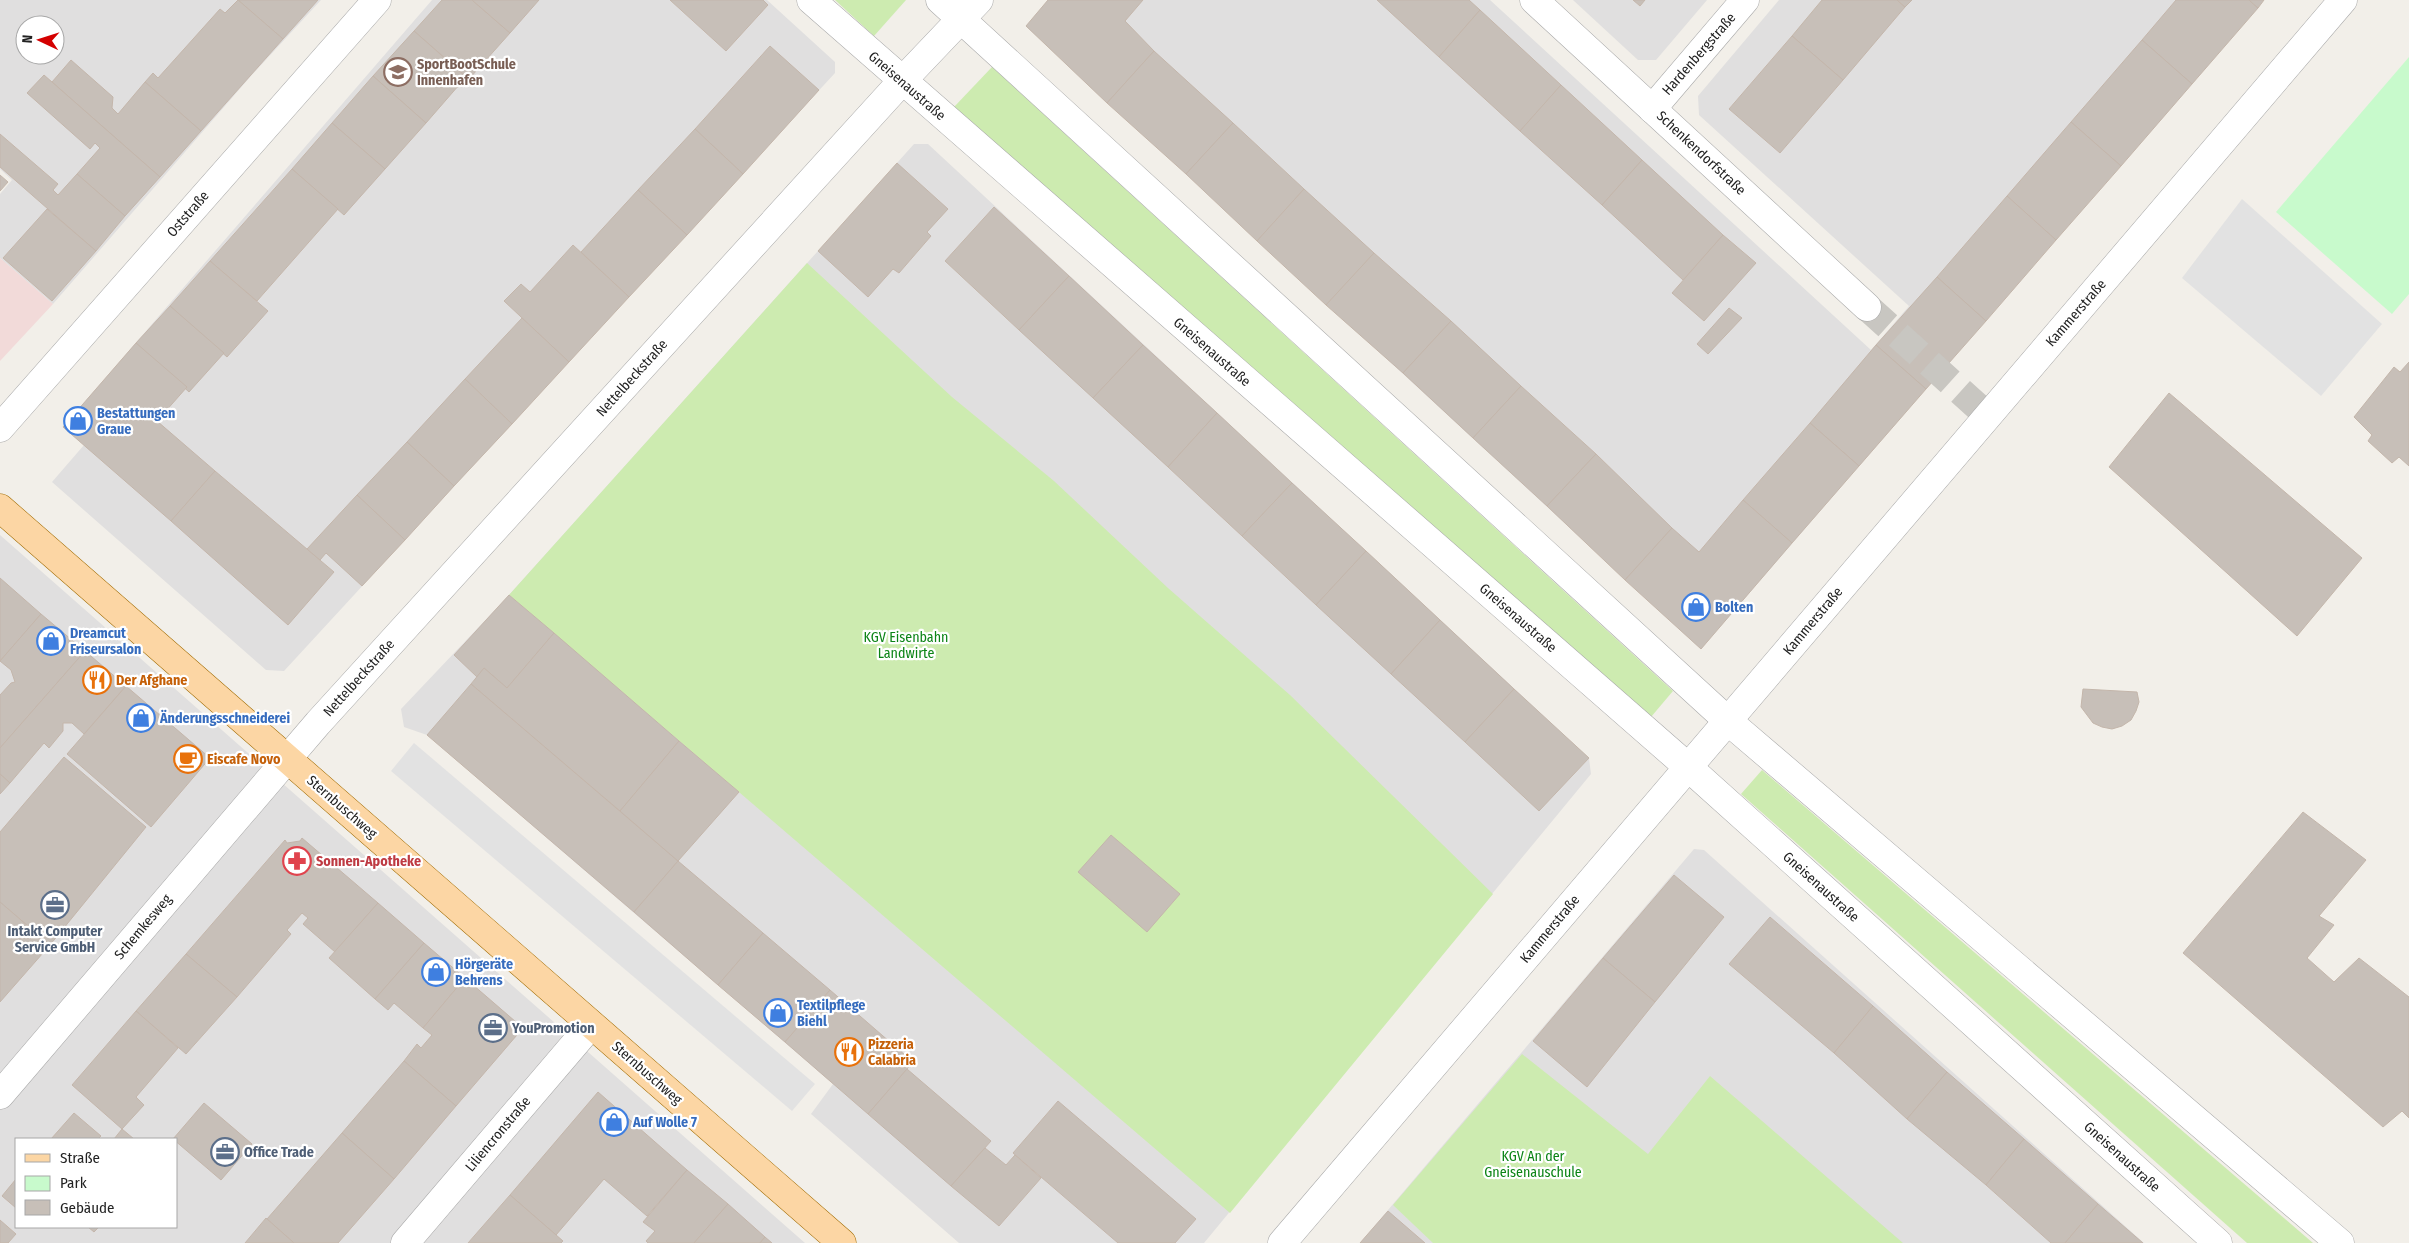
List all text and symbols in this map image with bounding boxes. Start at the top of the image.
street label: Hardenbergstraße [1659,9,1739,99]
north arrow [15,15,65,65]
text: N [19,34,36,44]
street label: Gneisenaustraße [865,48,949,124]
place label: SportBootSchule Innenhafen [417,56,516,89]
school or university icon: SportBootSchule Innenhafen [383,57,413,87]
street label: Schenkendorfstraße [1653,107,1749,199]
street label: Oststraße [163,187,213,241]
street label: Kammerstraße [2042,276,2110,350]
street label: Gneisenaustraße [1170,314,1254,390]
street label: Nettelbeckstraße [593,336,671,420]
place label: Bestattungen Graue [97,405,175,438]
shop icon: Bestattungen Graue [63,406,93,436]
street label: Gneisenaustraße [1476,580,1560,656]
street label: Kammerstraße [1780,583,1846,658]
shop icon: Bolten [1681,592,1711,622]
place label: Bolten [1715,599,1753,616]
place label: Dreamcut Friseursalon [70,625,141,658]
shop icon: Dreamcut Friseursalon [36,626,66,656]
park label: KGV Eisenbahn Landwirte [864,629,948,662]
street label: Nettelbeckstraße [320,636,398,720]
restaurant icon: Der Afghane [82,665,112,695]
place label: Der Afghane [116,672,187,689]
shop icon: Änderungsschneiderei [126,703,156,733]
place label: Änderungsschneiderei [159,709,290,727]
cafe icon: Eiscafe Novo [173,744,203,774]
place label: Eiscafe Novo [207,751,281,768]
street label: Sternbuschweg [303,772,381,842]
pharmacy icon: Sonnen-Apotheke [282,846,312,876]
street label: Gneisenaustraße [1779,848,1863,926]
place label: Sonnen-Apotheke [316,853,421,870]
office icon: Intakt Computer Service GmbH [40,890,70,920]
street label: Schemkesweg [111,891,175,963]
street label: Kammerstraße [1517,891,1583,966]
place label: Intakt Computer Service GmbH [8,923,103,956]
place label: Hörgeräte Behrens [455,956,513,989]
shop icon: Hörgeräte Behrens [421,957,451,987]
place label: Textilpflege Biehl [797,997,865,1030]
shop icon: Textilpflege Biehl [763,998,793,1028]
office icon: YouPromotion [478,1013,508,1043]
place label: YouPromotion [511,1020,594,1037]
place label: Pizzeria Calabria [868,1036,916,1069]
restaurant icon: Pizzeria Calabria [834,1037,864,1067]
street label: Sternbuschweg [608,1038,686,1108]
street label: Liliencronstraße [462,1093,534,1175]
shop icon: Auf Wolle 7 [599,1107,629,1137]
place label: Auf Wolle 7 [632,1114,697,1131]
street label: Gneisenaustraße [2080,1118,2164,1196]
office icon: Office Trade [210,1137,240,1167]
legend [15,1138,178,1228]
place label: Office Trade [244,1144,314,1161]
park label: KGV An der Gneisenauschule [1484,1148,1582,1181]
text: Straße [60,1149,100,1167]
text: Park [60,1174,87,1192]
text: Gebäude [60,1199,115,1217]

